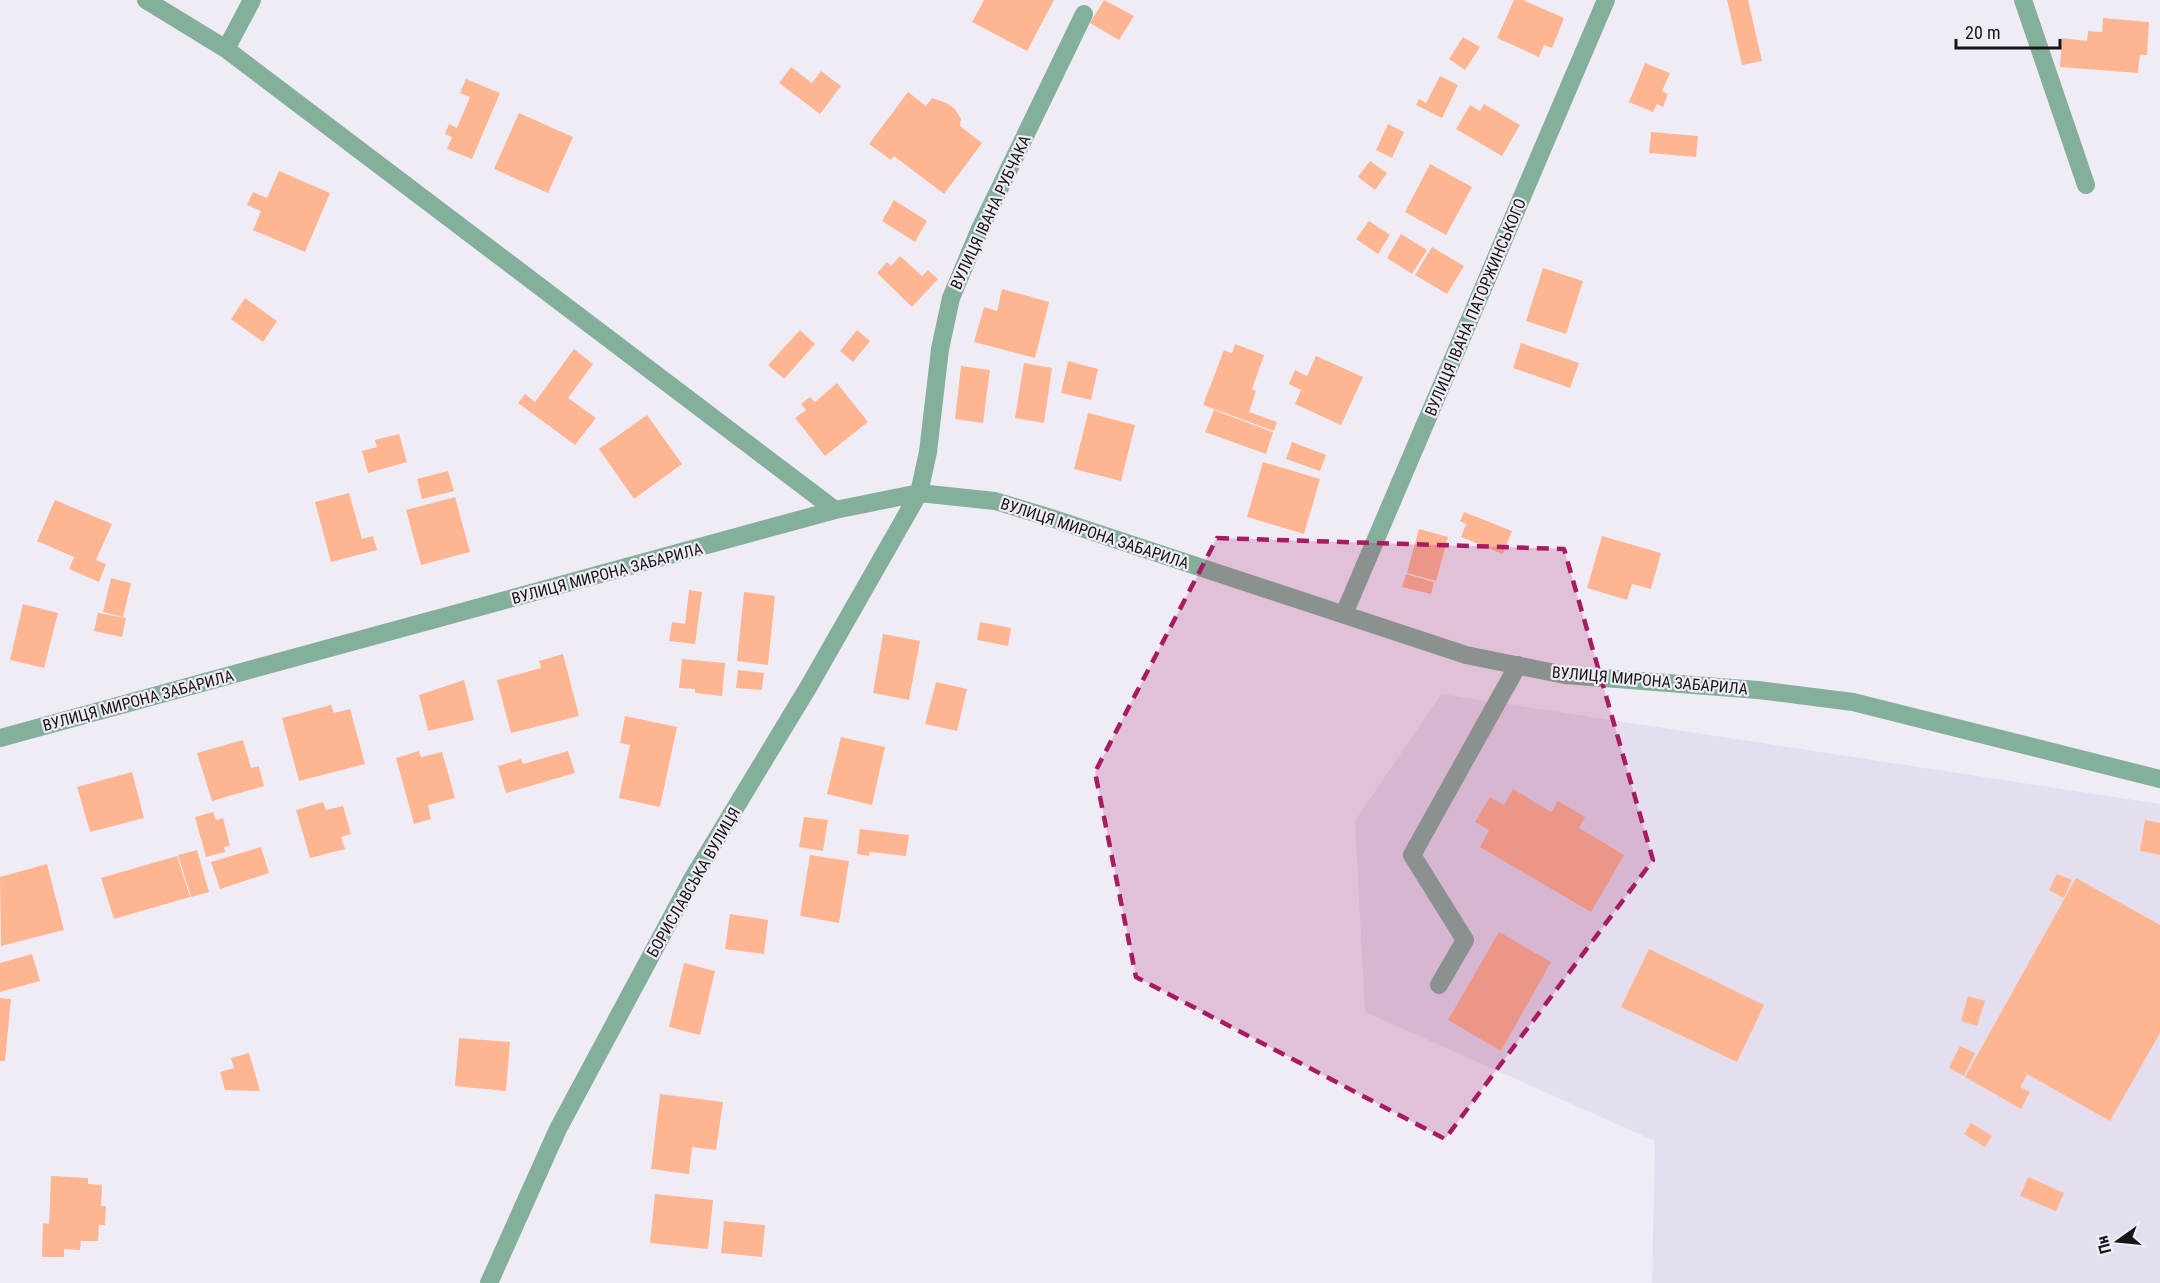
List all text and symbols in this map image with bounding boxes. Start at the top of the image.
scale bar [1956,12,2060,50]
text: 20 m [1965,22,2000,43]
street label: ВУЛИЦЯ ІВАНА РУБЧАКА [946,132,1035,292]
street label: ВУЛИЦЯ ІВАНА ПАТОРЖИНСЬКОГО [1421,195,1530,419]
street label: ВУЛИЦЯ МИРОНА ЗАБАРИЛА [998,494,1191,573]
street label: ВУЛИЦЯ МИРОНА ЗАБАРИЛА [510,539,705,608]
street label: ВУЛИЦЯ МИРОНА ЗАБАРИЛА [1551,662,1749,699]
street label: ВУЛИЦЯ МИРОНА ЗАБАРИЛА [41,666,236,735]
street label: БОРИСЛАВСЬКА ВУЛИЦЯ [643,804,744,961]
north arrow [2088,1211,2148,1271]
text: Пн [2093,1234,2115,1256]

